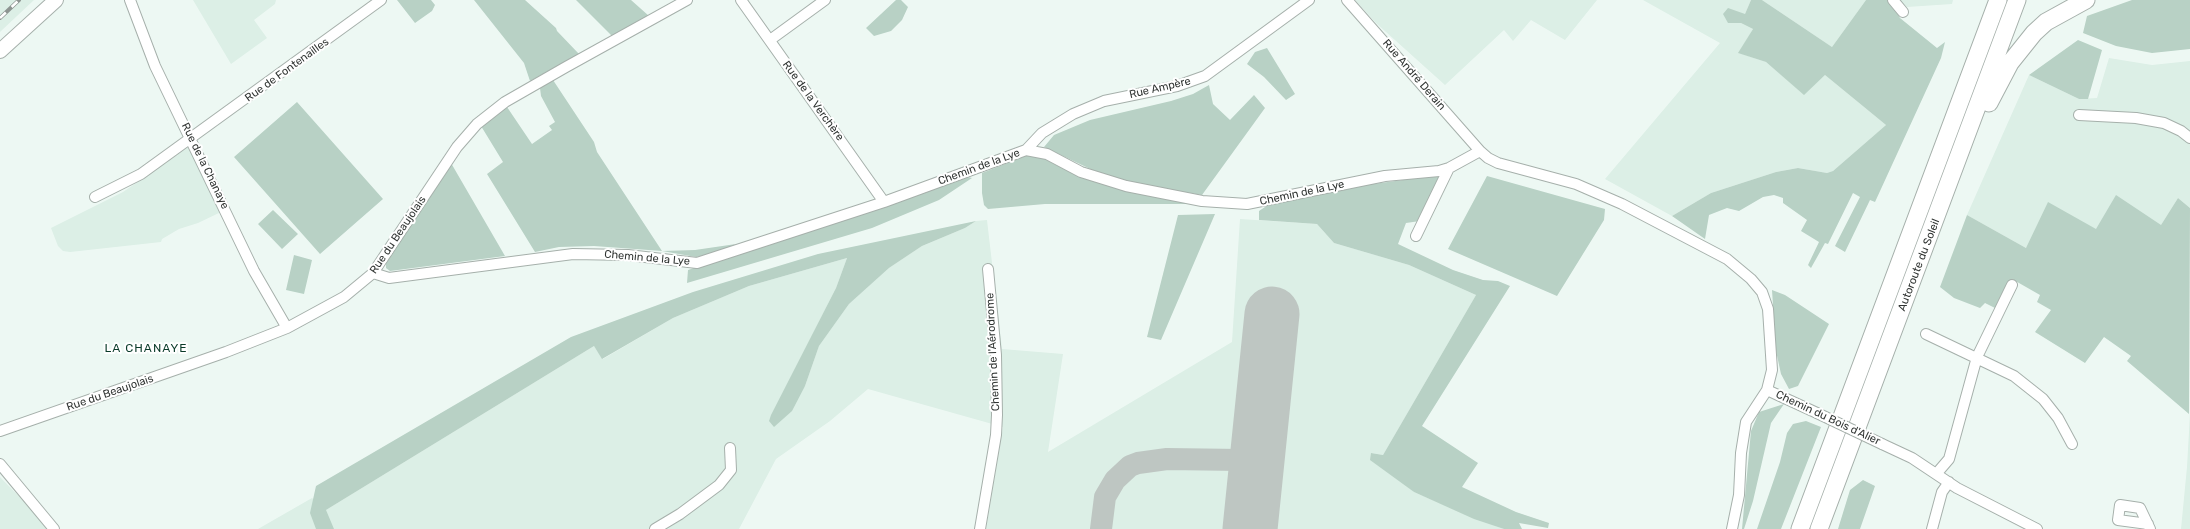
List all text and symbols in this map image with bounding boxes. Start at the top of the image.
street label: Rue de Fontenailles [243,35,331,105]
street label: Rue André Derain [1380,37,1448,113]
street label: Rue de la Verchère [780,58,846,144]
street label: Rue Ampère [1128,75,1192,101]
street label: Rue de la Chanaye [178,121,232,211]
street label: Chemin de la Lye [936,146,1022,188]
street label: Chemin de la Lye [1259,178,1345,208]
street label: Rue du Beaujolais [367,194,429,276]
street label: Autoroute du Soleil [1895,217,1943,313]
street label: Chemin de la Lye [604,248,690,268]
street label: Chemin de l'Aérodrome [983,293,1003,411]
district label: LA CHANAYE [105,342,187,356]
street label: Rue du Beaujolais [65,372,155,414]
street label: Chemin du Bois d'Alier [1774,388,1882,448]

